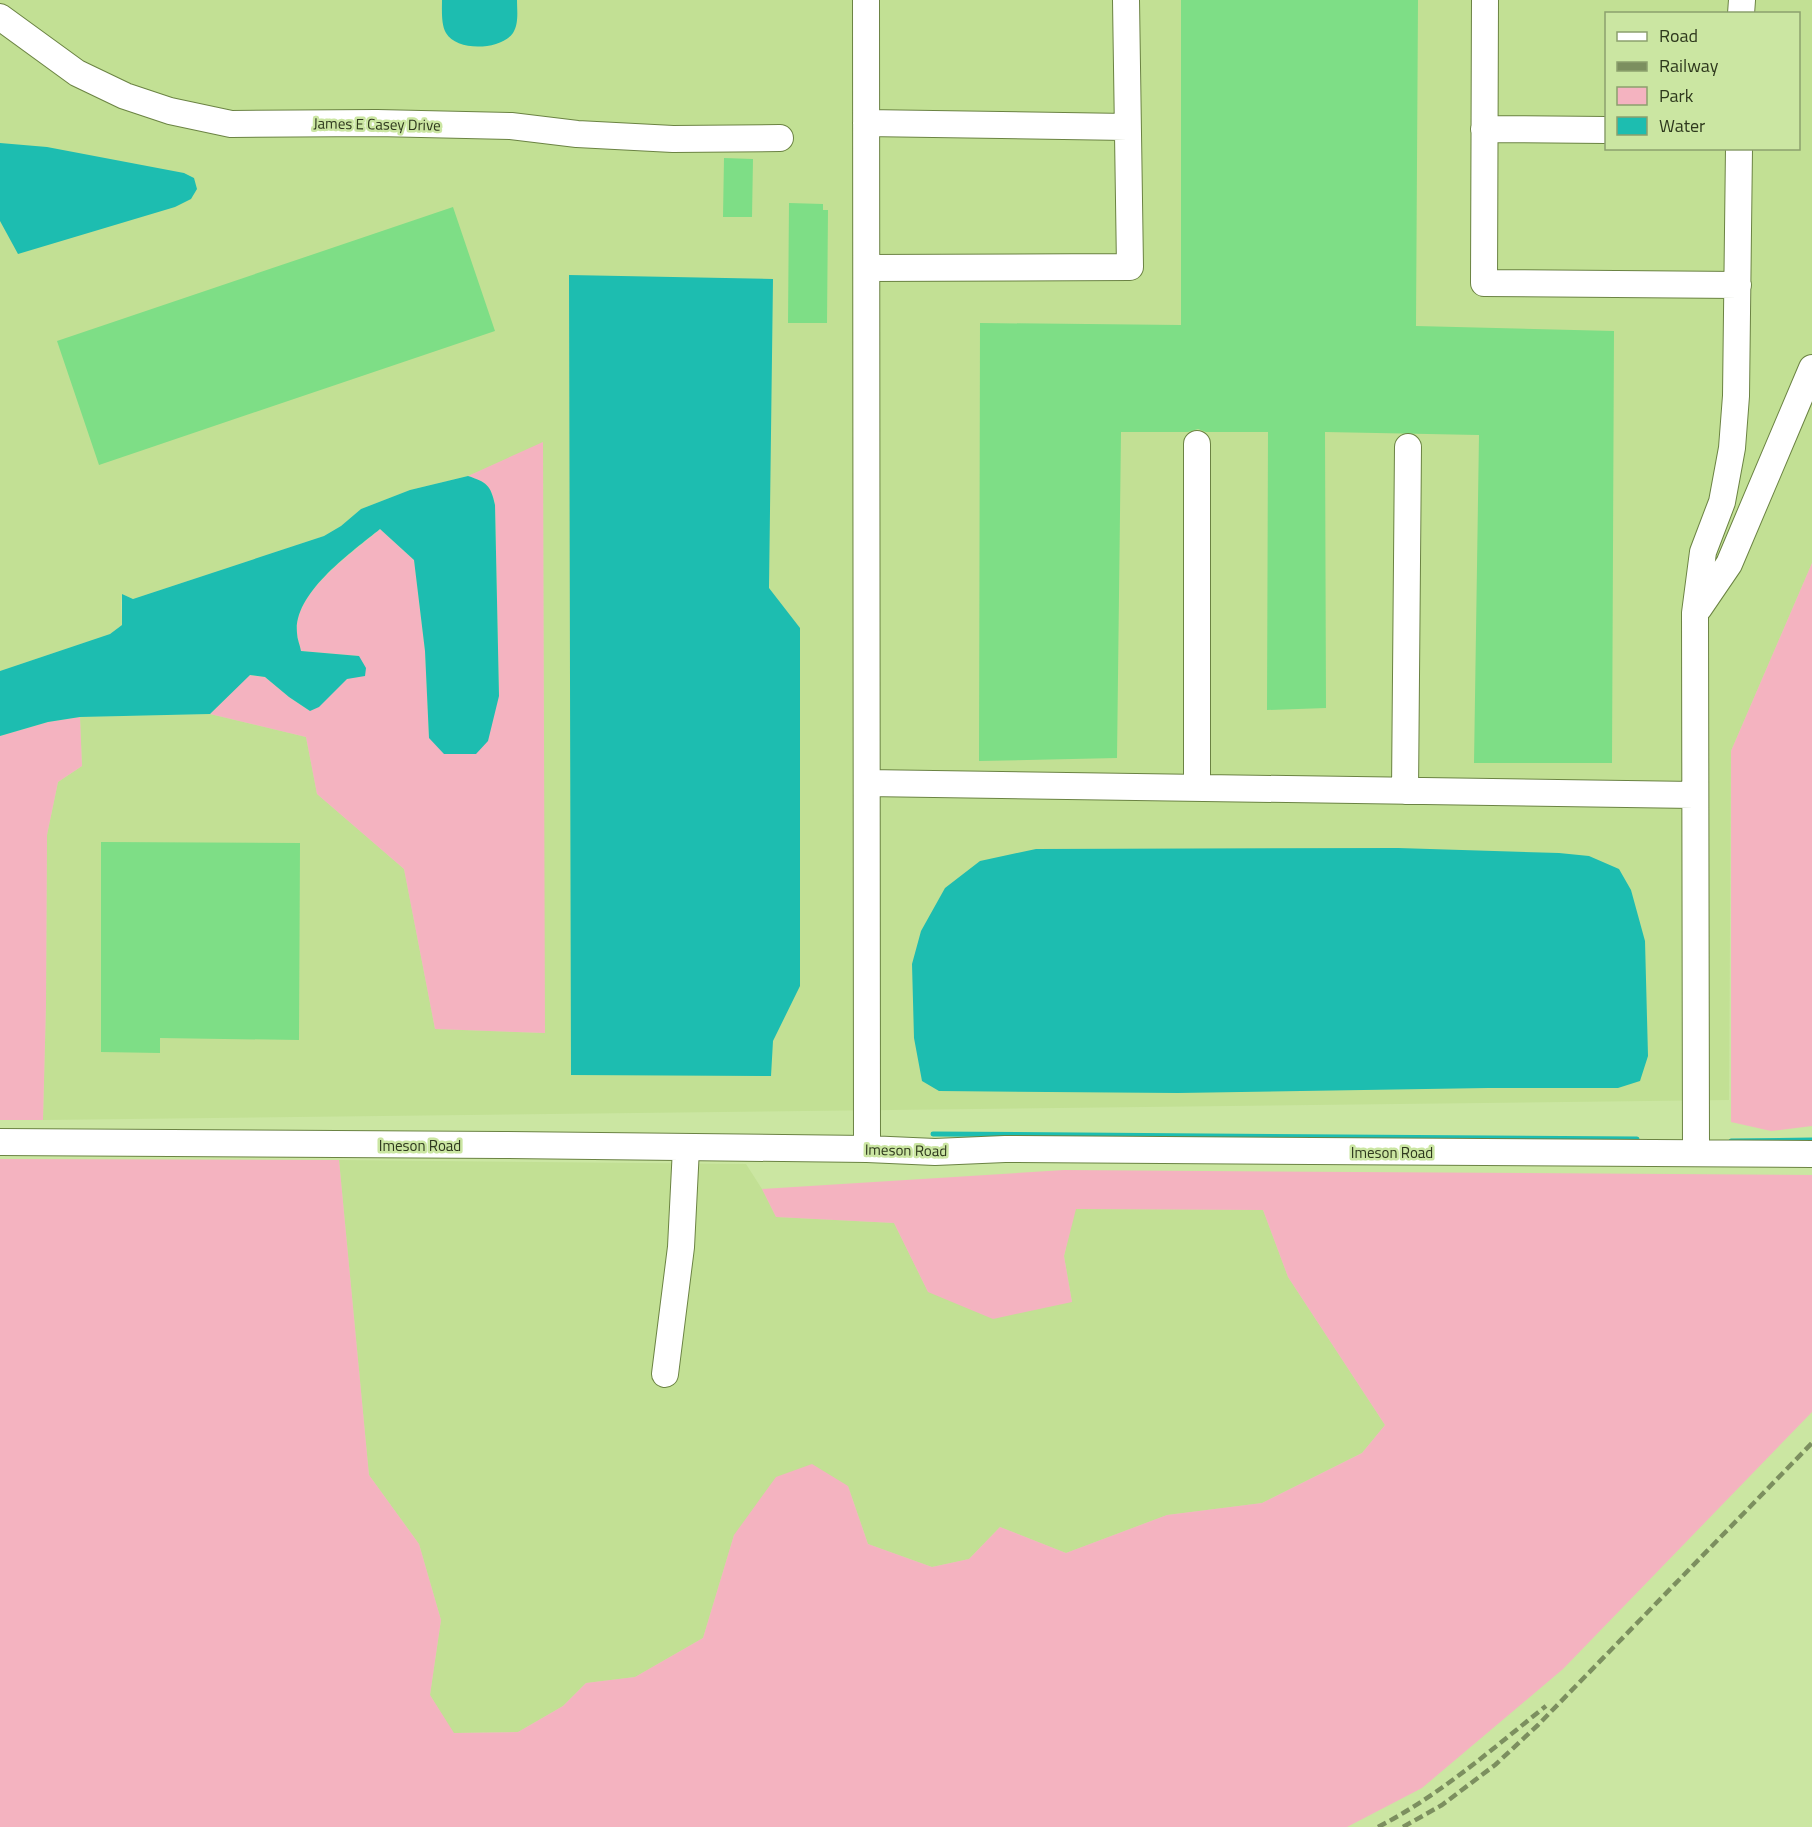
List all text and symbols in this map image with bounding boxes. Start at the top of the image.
legend [1605,12,1800,150]
text: Road [1659,22,1698,49]
text: Railway [1659,52,1719,79]
text: Park [1659,82,1694,109]
street label: James E Casey Drive [313,111,441,137]
text: Water [1659,112,1705,139]
street label: Imeson Road [379,1134,461,1157]
street label: Imeson Road [865,1138,947,1162]
street label: Imeson Road [1351,1141,1433,1164]

